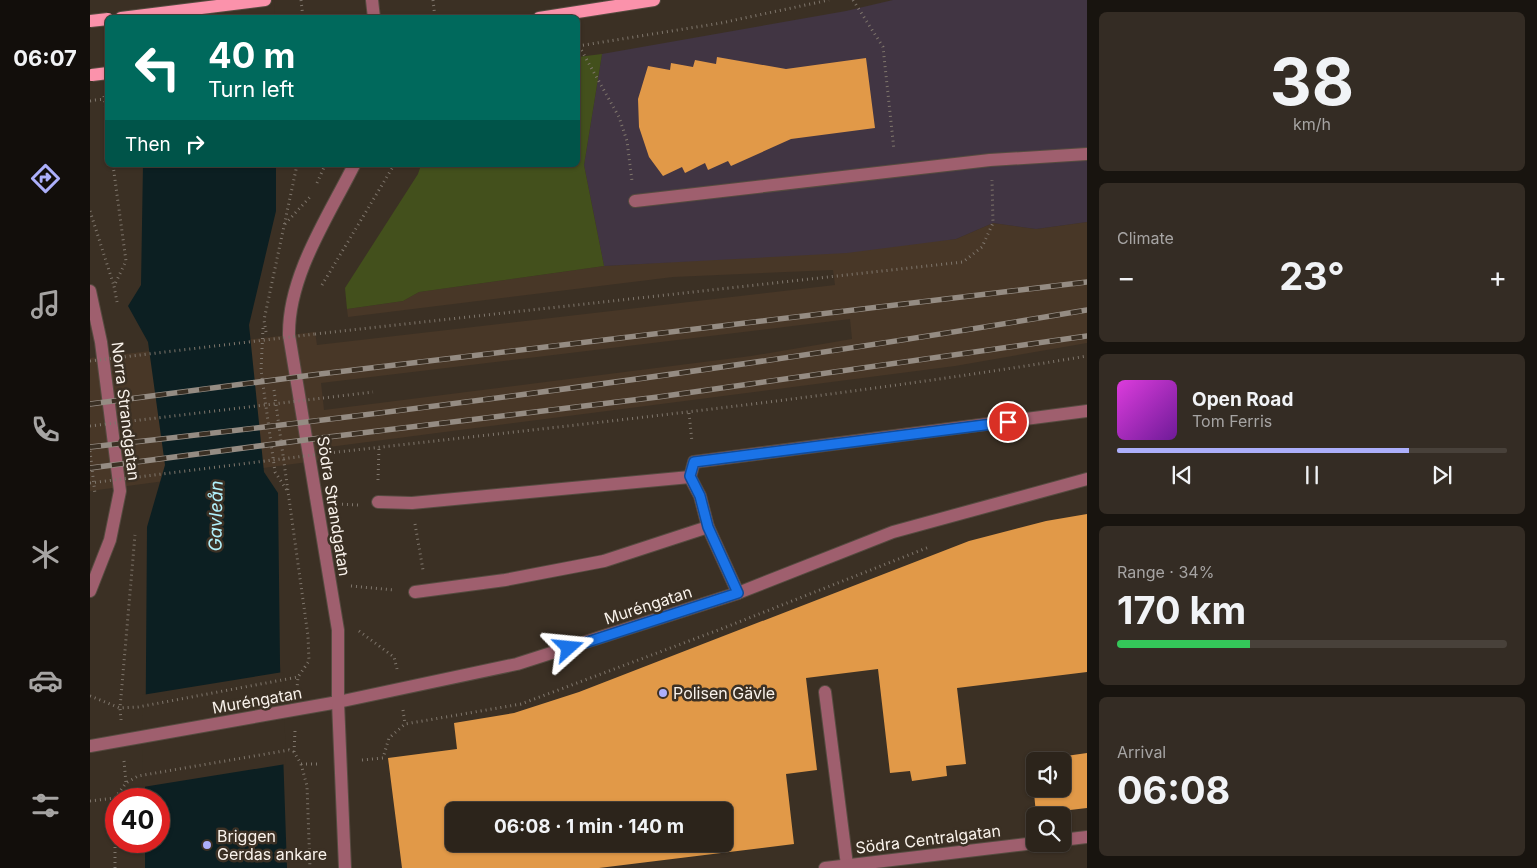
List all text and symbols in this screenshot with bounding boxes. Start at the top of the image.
text: 40 m [208,34,296,76]
icon: left [125,35,190,100]
text: 38 [1270,42,1354,121]
text: 06:07 [13,45,77,71]
text: Turn left [208,76,294,102]
text: km/h [1293,114,1331,134]
icon: right [181,130,209,158]
text: Then [125,133,171,156]
icon: directions [28,161,63,196]
text: Climate [1117,228,1174,248]
text: 23° [1279,253,1345,299]
text: − [1117,260,1136,294]
text: + [1488,260,1507,294]
icon: music [28,287,63,322]
street label: Norra Strandgatan [108,340,144,482]
text: Open Road [1192,388,1293,411]
pin [987,401,1029,443]
icon: arrive [994,408,1022,436]
text: Tom Ferris [1192,411,1272,431]
icon: phone [28,412,63,447]
street label: Södra Strandgatan [313,435,355,577]
icon: previous [1168,461,1196,489]
icon: pause [1298,461,1326,489]
icon: next [1428,461,1456,489]
water label: Gavleån [204,480,227,552]
icon: climate [28,537,63,572]
text: Range · 34% [1117,562,1214,582]
street label: Muréngatan [602,581,694,629]
text: 170 km [1117,587,1246,633]
position arrow [542,621,594,673]
icon: car [28,663,63,698]
street label: Muréngatan [210,682,304,718]
place label: Polisen Gävle [673,683,775,703]
marker: Polisen Gävle [657,687,669,699]
text: Arrival [1117,742,1166,762]
map controls [1026,752,1071,852]
button: sound [1026,752,1071,797]
text: 06:08 [1117,767,1230,813]
icon: filters [28,788,63,823]
speed limit sign: 40 [105,788,170,853]
button: search [1026,807,1071,852]
text: 06:08 · 1 min · 140 m [494,815,684,838]
street label: Södra Centralgatan [854,820,1002,858]
place label: Briggen Gerdas ankare [217,826,327,864]
marker: Briggen Gerdas ankare [201,839,213,851]

